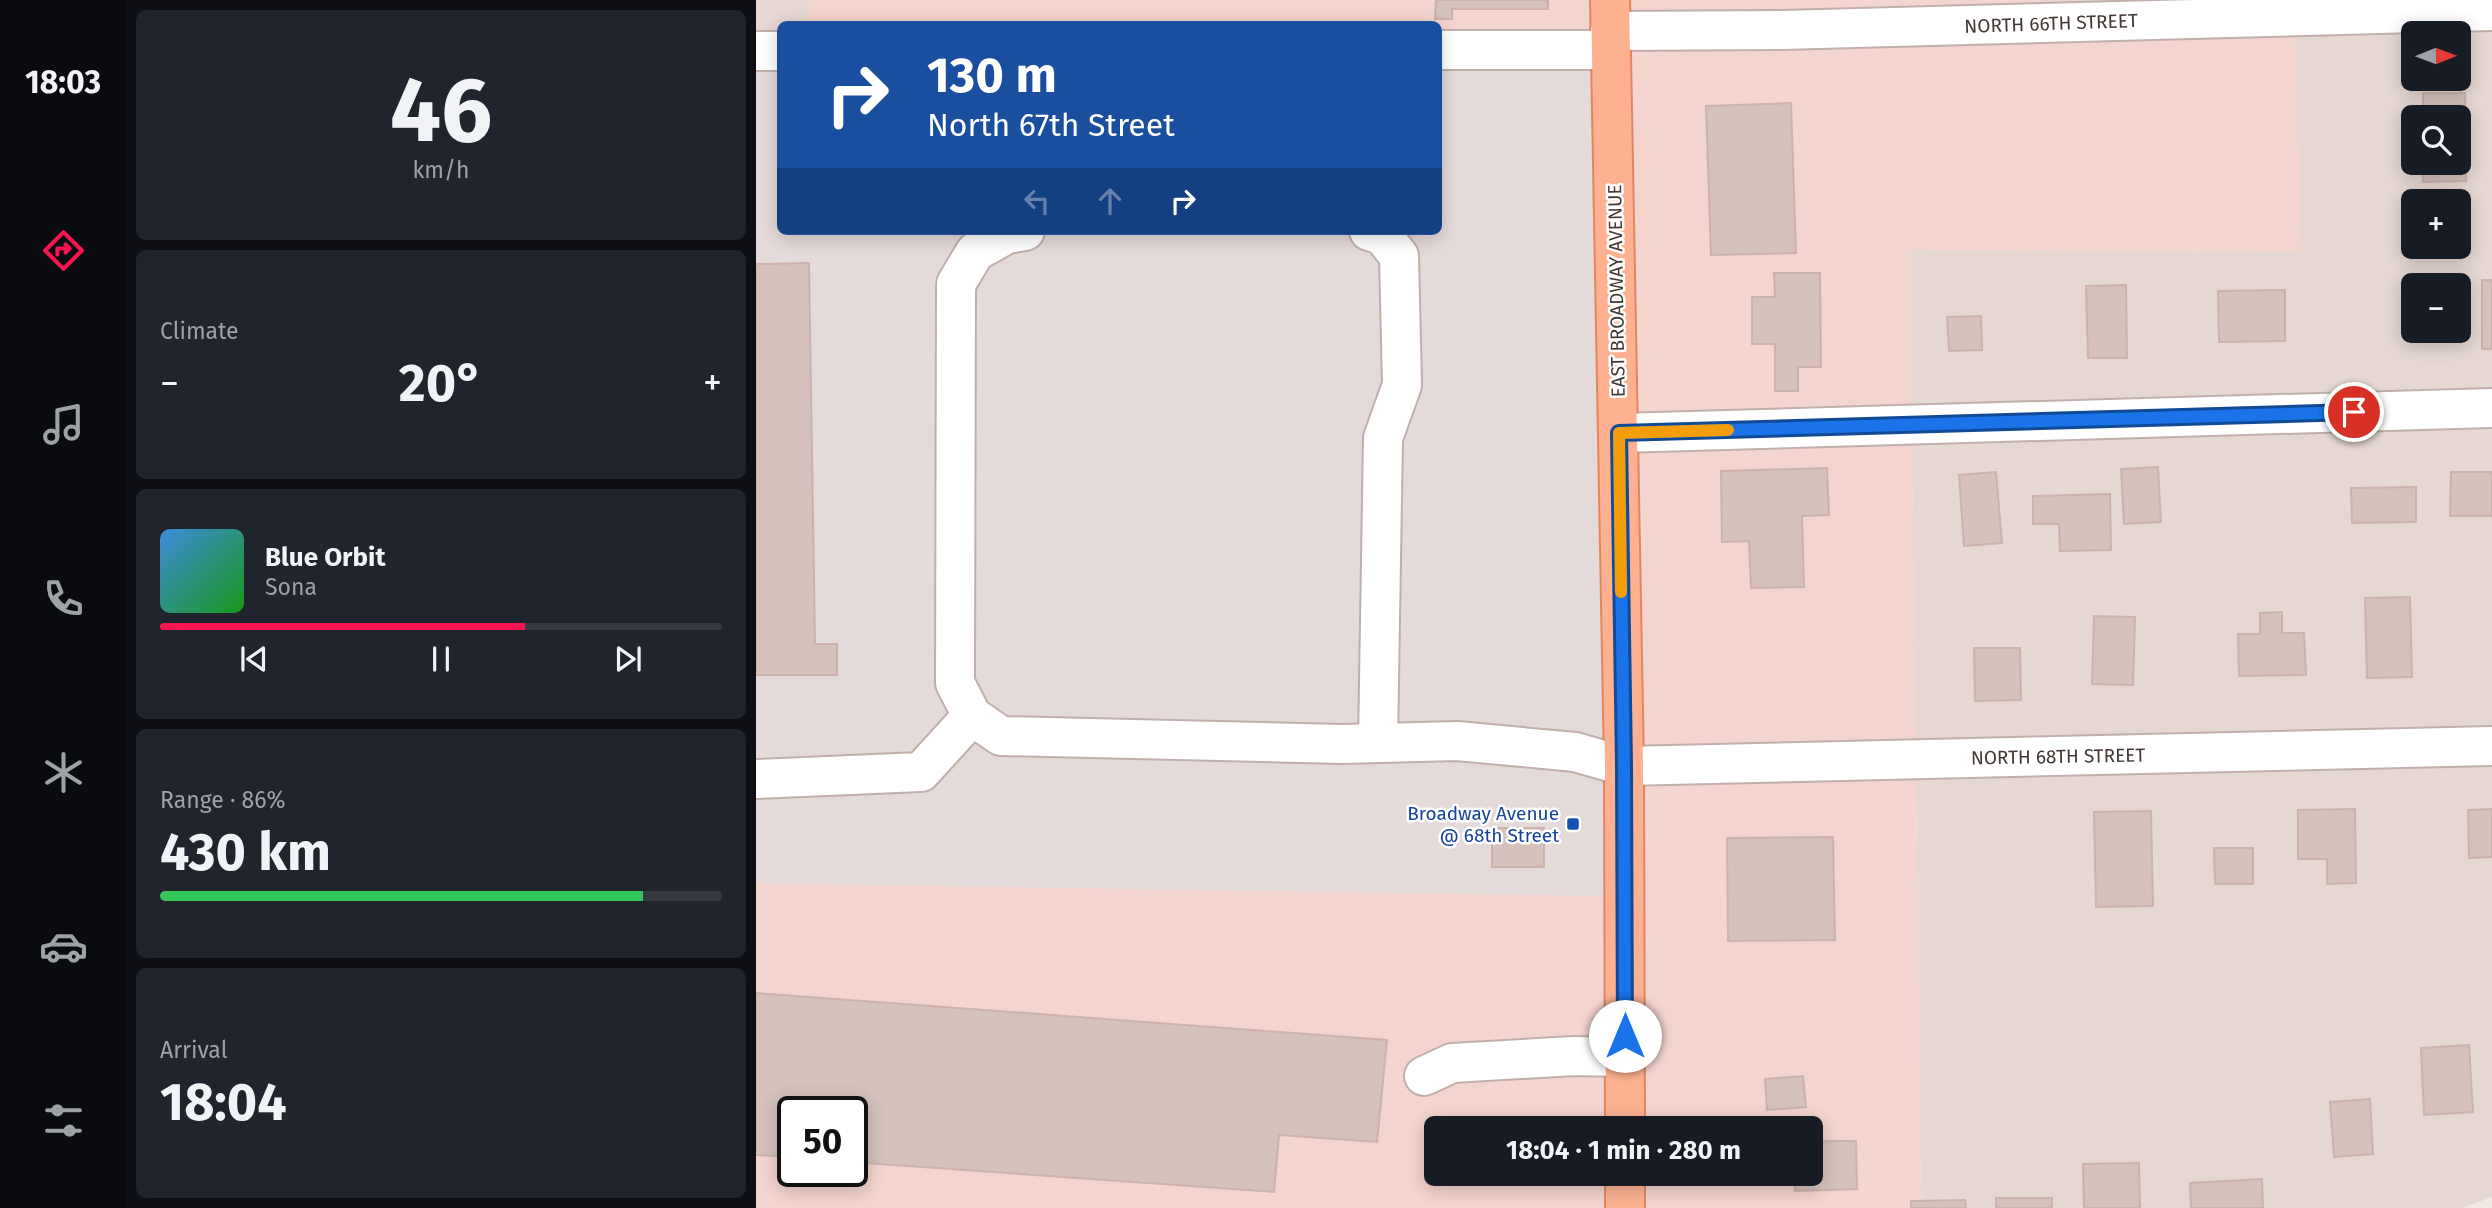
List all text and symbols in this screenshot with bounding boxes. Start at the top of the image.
street label: NORTH 66TH STREET [1964,9,2138,38]
north arrow [2401,21,2471,91]
map controls [2401,21,2471,343]
text: 130 m [927,46,1057,105]
icon: right [812,49,903,140]
text: 46 [390,56,492,165]
text: 18:03 [25,63,101,101]
button: search [2401,105,2471,175]
text: North 67th Street [927,106,1175,144]
text: km/h [413,156,469,184]
icon: left [1018,182,1056,220]
icon: ahead [1091,182,1129,220]
icon: right [1164,182,1202,220]
street label: EAST BROADWAY AVENUE [1603,184,1630,398]
button: + [2401,189,2471,259]
icon: directions [39,226,88,275]
button: − [2401,273,2471,343]
text: Climate [160,317,239,345]
text: 20° [399,352,483,415]
text: − [160,360,179,406]
text: + [703,360,722,406]
pin [2324,382,2384,442]
icon: arrive [2335,393,2373,431]
icon: music [39,400,88,449]
text: Blue Orbit [265,542,385,573]
text: Sona [265,573,317,601]
icon: phone [39,574,88,623]
icon: previous [235,640,273,678]
icon: pause [422,640,460,678]
icon: next [609,640,647,678]
street label: NORTH 68TH STREET [1971,743,2146,770]
icon: climate [39,748,88,797]
text: Range · 86% [160,786,285,814]
place label: Broadway Avenue @ 68th Street [1407,802,1559,847]
marker: Broadway Avenue @ 68th Street [1565,816,1581,832]
text: 430 km [160,821,331,884]
icon: car [39,922,88,971]
position arrow [1588,999,1662,1073]
text: Arrival [160,1036,227,1064]
text: 18:04 [160,1071,287,1134]
icon: filters [39,1096,88,1145]
speed limit sign: 50 [777,1096,868,1187]
text: 18:04 · 1 min · 280 m [1506,1135,1741,1166]

